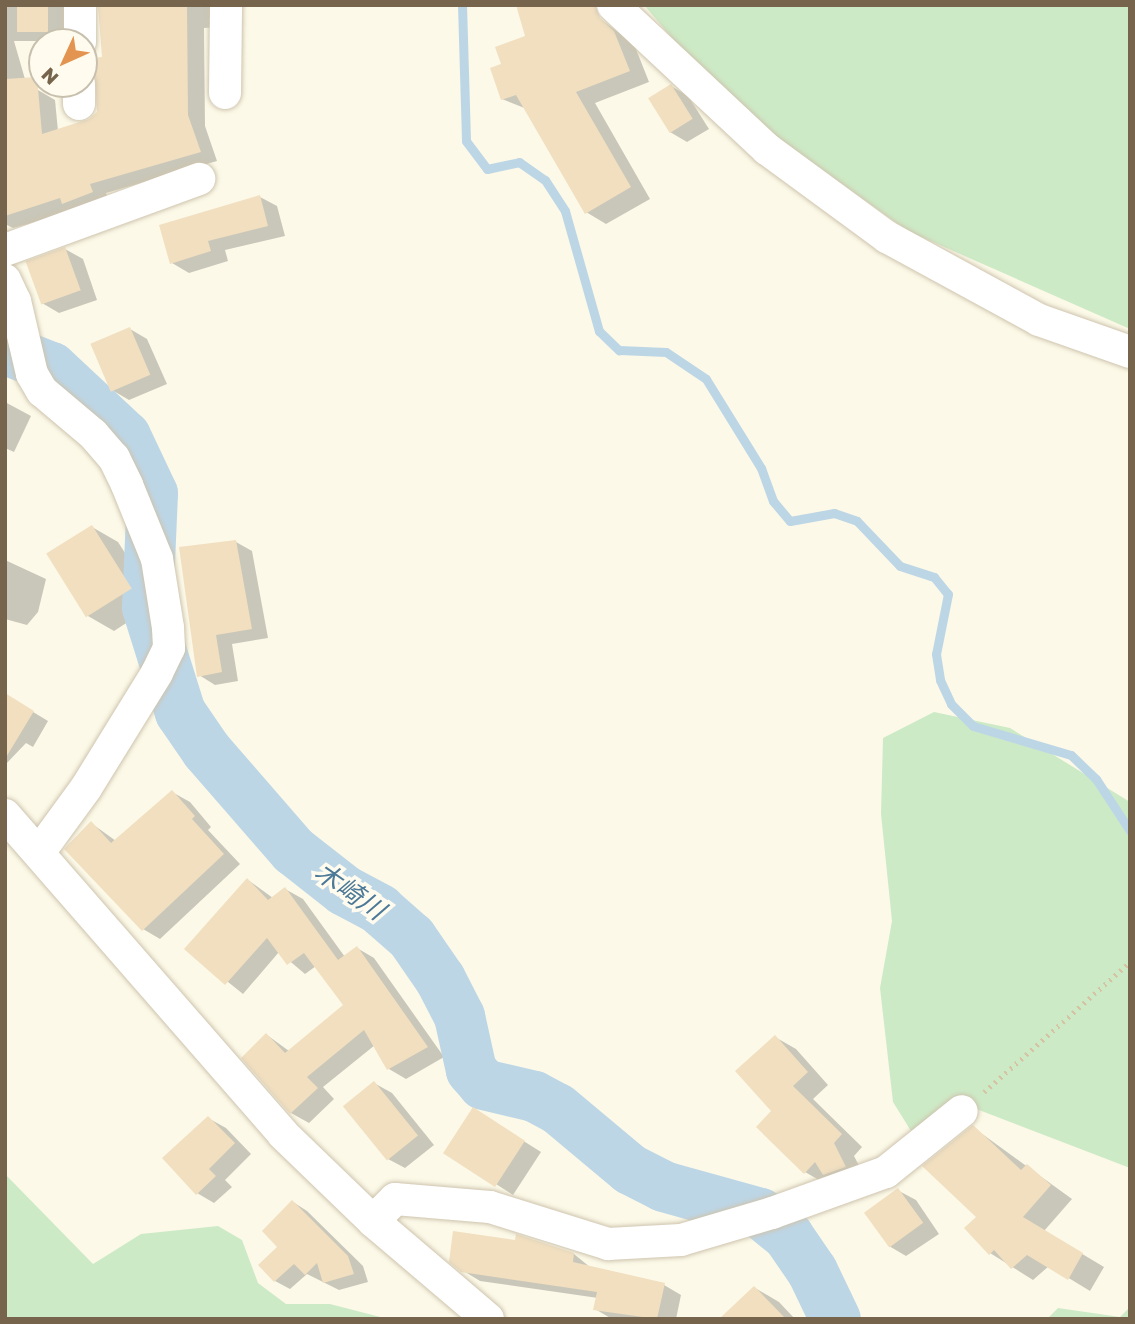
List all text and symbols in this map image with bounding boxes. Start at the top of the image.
north arrow [28,28,98,98]
text: N [36,64,62,90]
water label: 木崎川 [309,856,391,926]

